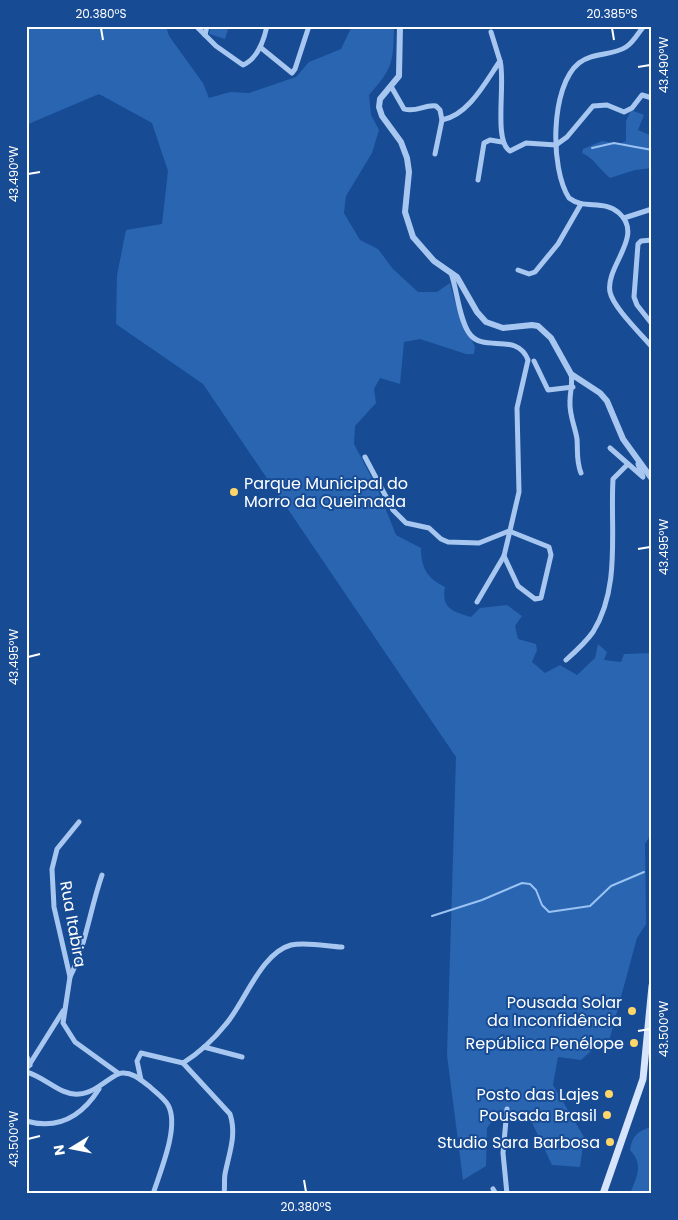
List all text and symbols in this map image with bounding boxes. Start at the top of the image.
text: 20.380°S [75,5,127,22]
text: 20.385°S [586,5,638,22]
text: 43.490°W [655,37,672,93]
text: 43.490°W [5,146,22,202]
place label: Parque Municipal do Morro da Queimada [244,472,408,513]
marker: Parque Municipal do Morro da Queimada [228,486,240,498]
text: 43.495°W [655,519,672,575]
text: 43.495°W [5,629,22,685]
street label: Rua Itabira [54,879,92,969]
place label: Pousada Solar da Inconfidência [487,991,622,1032]
text: 43.500°W [655,1001,672,1057]
marker: Pousada Solar da Inconfidência [626,1005,638,1017]
place label: República Penélope [466,1032,624,1055]
marker: República Penélope [628,1037,640,1049]
place label: Posto das Lajes [477,1083,599,1106]
marker: Posto das Lajes [603,1088,615,1100]
place label: Pousada Brasil [479,1104,597,1127]
marker: Pousada Brasil [601,1109,613,1121]
text: 43.500°W [5,1111,22,1167]
north arrow [48,1122,98,1172]
place label: Studio Sara Barbosa [437,1131,600,1154]
marker: Studio Sara Barbosa [604,1136,616,1148]
text: N [48,1143,70,1157]
text: 20.380°S [280,1198,332,1215]

